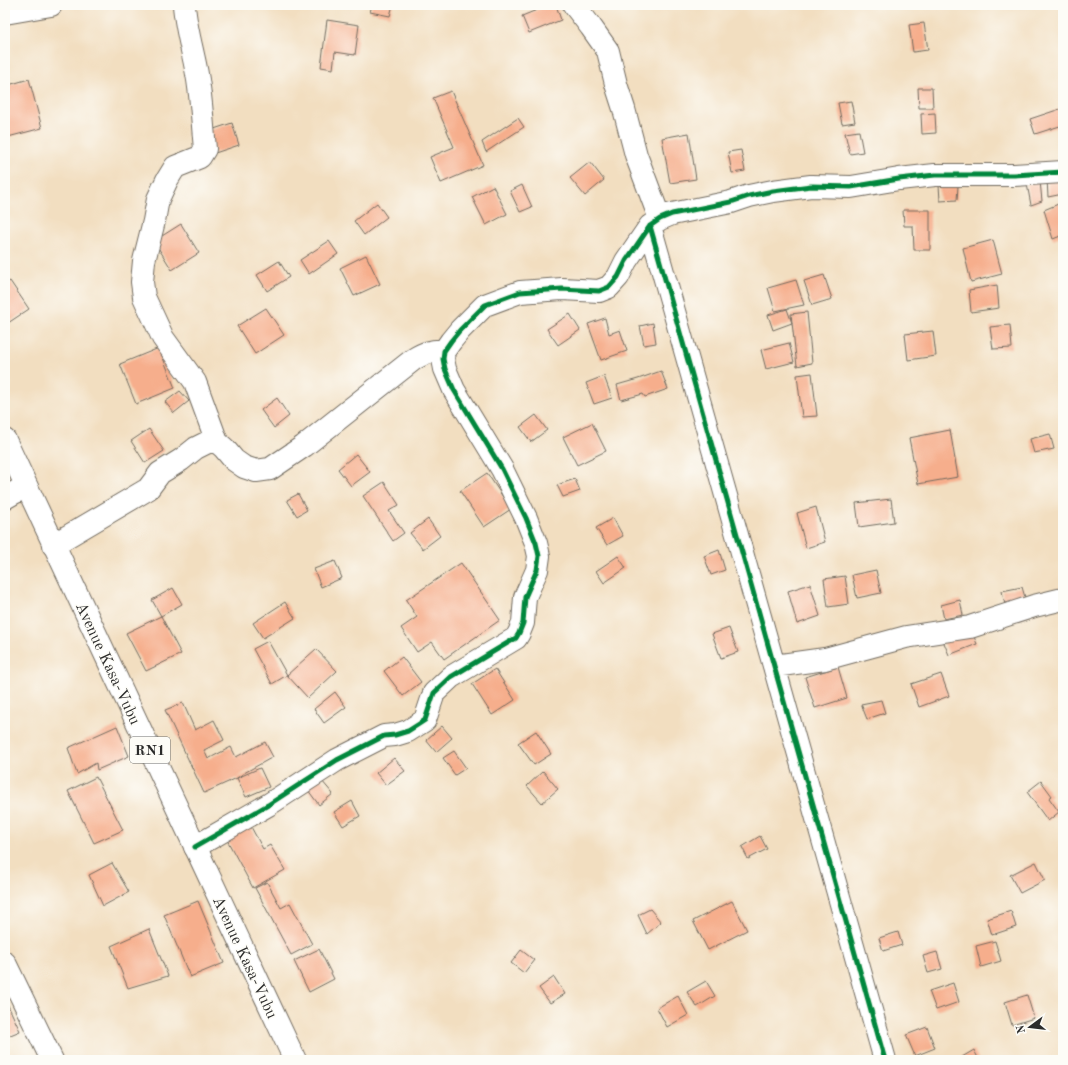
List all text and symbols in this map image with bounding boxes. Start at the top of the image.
street label: Avenue Kasa-Vubu [72,600,143,728]
road number: RN1 [130,737,170,763]
street label: Avenue Kasa-Vubu [209,894,280,1022]
north arrow [1010,1007,1050,1047]
text: N [1015,1023,1028,1035]

